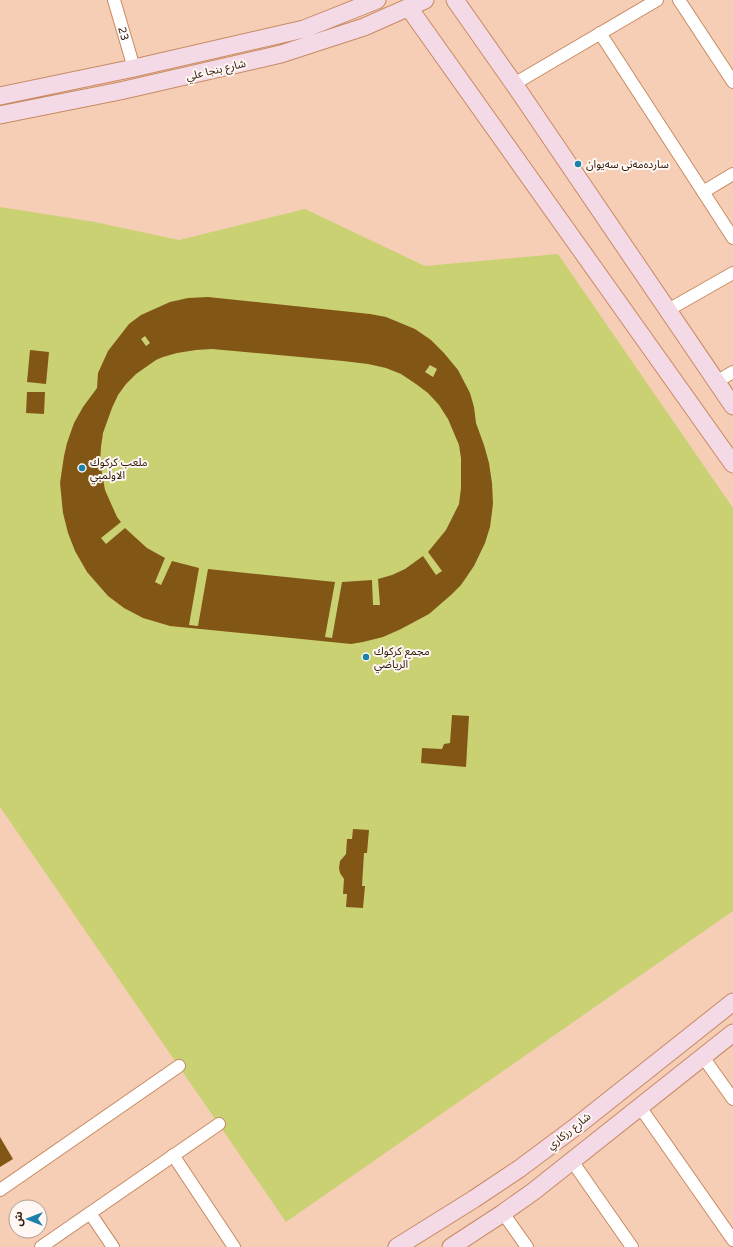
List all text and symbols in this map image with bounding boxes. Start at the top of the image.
street label: 23 [116,25,132,42]
street label: شارع بنجا علي [185,57,248,86]
place label: ساردەمەنی سەیوان [586,158,669,171]
marker: ساردەمەنی سەیوان [573,159,583,169]
place label: ملعب كركوك الاولمبي [90,456,148,484]
marker: ملعب كركوك الاولمبي [77,463,87,473]
place label: مجمع كركوك الرياضي [374,645,430,673]
marker: مجمع كركوك الرياضي [361,652,371,662]
street label: شارع رزكاري [544,1110,595,1154]
north arrow [8,1199,48,1239]
text: ش [12,1211,25,1227]

